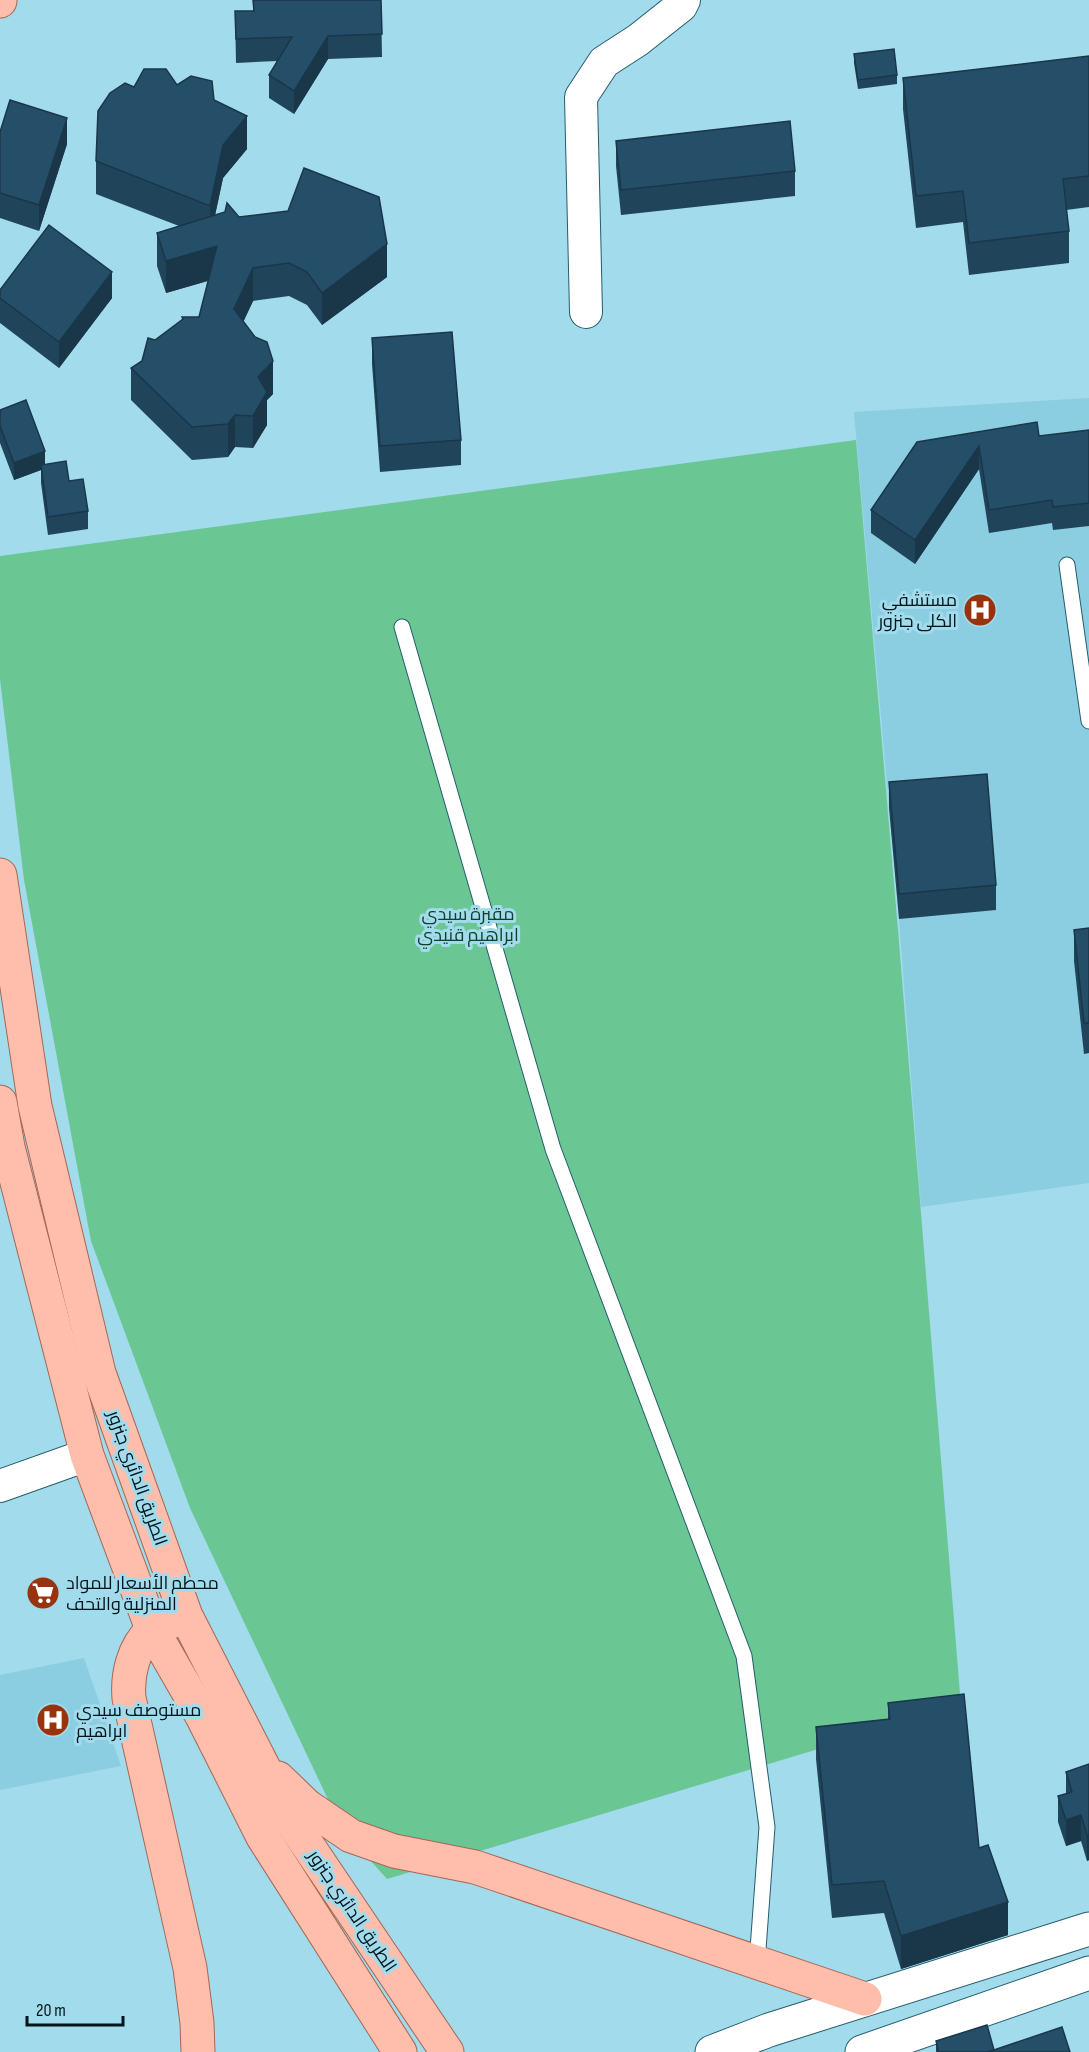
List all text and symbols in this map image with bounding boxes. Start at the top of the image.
place label: مستشفي الكلى جنزور [877,590,957,632]
hospital icon: مستشفي الكلى جنزور [962,592,998,628]
park label: مقبرة سيدي ابراهيم قنيدي [417,904,519,949]
street label: الطريق الدائري جنزور [100,1406,171,1550]
place label: محطم الأسعار للمواد المنزلية والتحف [66,1573,219,1615]
supermarket icon: محطم الأسعار للمواد المنزلية والتحف [25,1575,61,1611]
place label: مستوصف سيدي ابراهيم [76,1700,201,1743]
hospital icon: مستوصف سيدي ابراهيم [35,1702,71,1738]
street label: الطريق الدائري جنزور [300,1845,401,1978]
scale bar [27,1989,123,2027]
text: 20 m [36,2000,66,2021]

